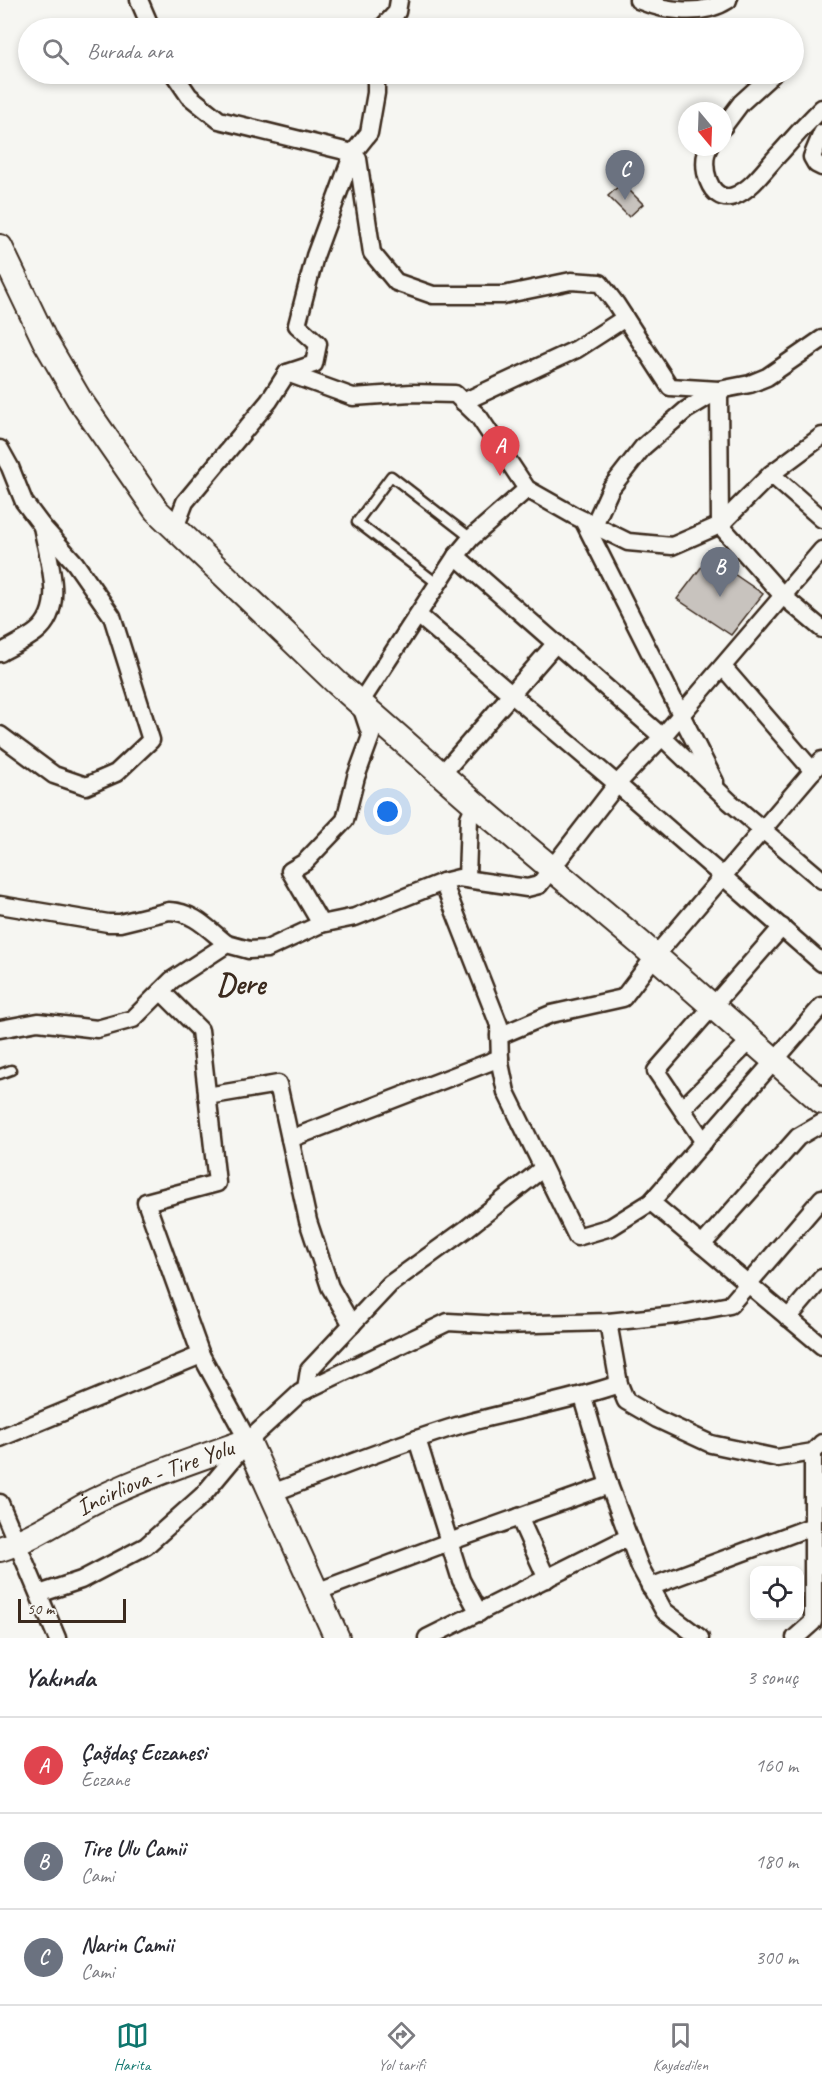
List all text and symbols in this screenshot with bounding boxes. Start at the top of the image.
search box [18,18,804,84]
icon: search [39,35,72,68]
text: Burada ara [87,37,173,65]
north arrow [678,102,732,156]
pin: C [606,150,644,200]
pin: A [480,426,520,476]
pin: B [700,548,740,597]
your location [373,797,402,826]
district label: Dere [217,965,267,1003]
street label: İncirliova - Tire Yolu [71,1432,239,1523]
map controls [750,1566,804,1620]
button: locate [750,1566,804,1620]
scale bar [18,1596,126,1624]
text: 50 m [27,1599,54,1619]
text: Yakında [24,1661,95,1694]
text: 3 sonuç [747,1665,798,1690]
text: Çağdaş Eczanesi [81,1739,207,1767]
text: A [38,1753,49,1778]
text: 160 m [755,1753,798,1778]
text: Eczane [81,1767,129,1792]
text: Tire Ulu Camii [81,1835,185,1863]
text: B [38,1849,49,1874]
text: 180 m [755,1849,798,1874]
text: Cami [81,1863,114,1888]
text: Narin Camii [81,1931,173,1959]
text: C [39,1945,48,1970]
text: 300 m [755,1945,798,1970]
text: Cami [81,1959,114,1984]
tab: Harita [114,2019,150,2075]
tab: Yol tarifi [378,2019,425,2075]
tab: Kaydedilen [653,2019,708,2075]

